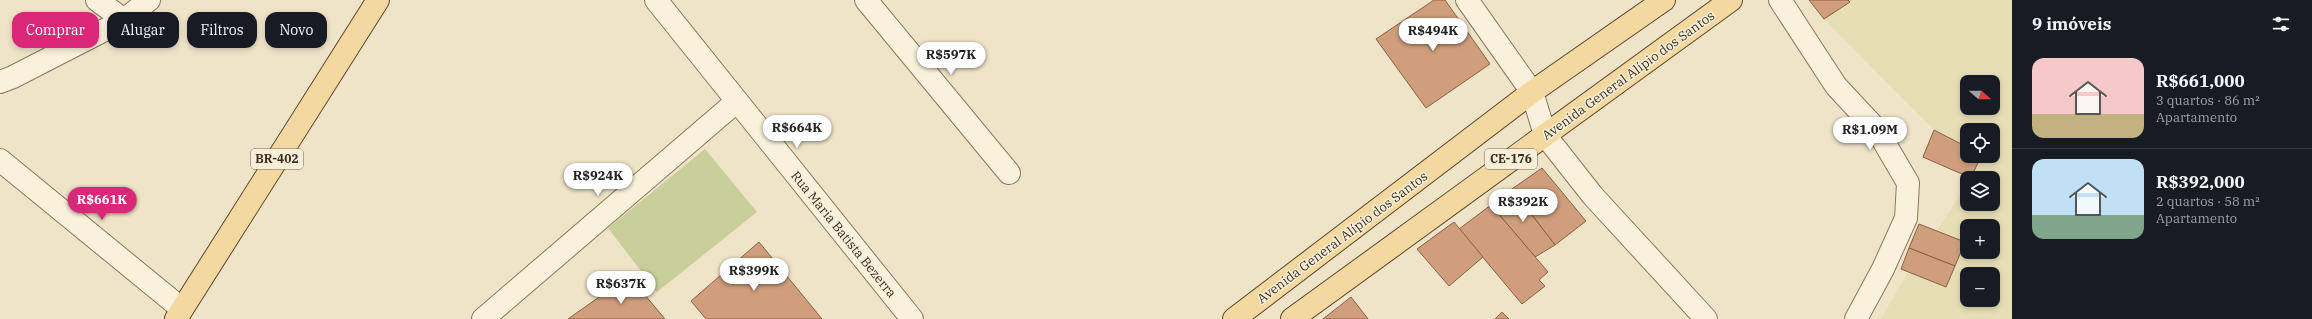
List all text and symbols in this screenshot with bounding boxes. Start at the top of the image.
street label: Avenida General Alípio dos Santos [1539,7,1718,144]
chip: Comprar [12,12,99,48]
chip: Alugar [107,12,179,48]
chip: Filtros [187,12,257,48]
chip: Novo [265,12,327,48]
text: 9 imóveis [2032,13,2111,35]
icon: filters [2270,13,2292,35]
pin: R$494K [1400,18,1466,52]
text: R$494K [1408,22,1458,39]
pin: R$597K [918,42,984,76]
text: R$597K [926,46,976,63]
text: R$661,000 [2156,70,2245,92]
icon: home [2064,74,2112,122]
north arrow [1960,75,2000,115]
map controls [1960,75,2000,307]
text: 3 quartos · 86 m² [2156,92,2260,109]
text: Apartamento [2156,109,2237,126]
pin: R$664K [764,115,830,149]
pin: R$1.09M [1833,117,1907,151]
text: R$664K [772,119,822,136]
text: R$1.09M [1842,121,1898,138]
button: locate [1960,123,2000,163]
road number: BR-402 [251,149,303,169]
road number: CE-176 [1485,149,1537,169]
pin: R$924K [565,163,631,197]
text: R$924K [573,167,623,184]
street label: Rua Maria Batista Bezerra [787,167,900,301]
street label: Avenida General Alípio dos Santos [1254,168,1431,307]
button: layers [1960,171,2000,211]
text: R$392,000 [2156,171,2245,193]
icon: home [2064,175,2112,223]
pin: R$661K [69,187,135,221]
pin: R$392K [1490,189,1556,223]
text: R$661K [77,191,127,208]
text: R$392K [1498,193,1548,210]
text: 2 quartos · 58 m² [2156,193,2260,210]
text: Apartamento [2156,210,2237,227]
button: + [1960,219,2000,259]
pin: R$399K [721,258,787,292]
text: R$399K [729,262,779,279]
button: − [1960,267,2000,307]
pin: R$637K [588,271,654,305]
text: R$637K [596,275,646,292]

